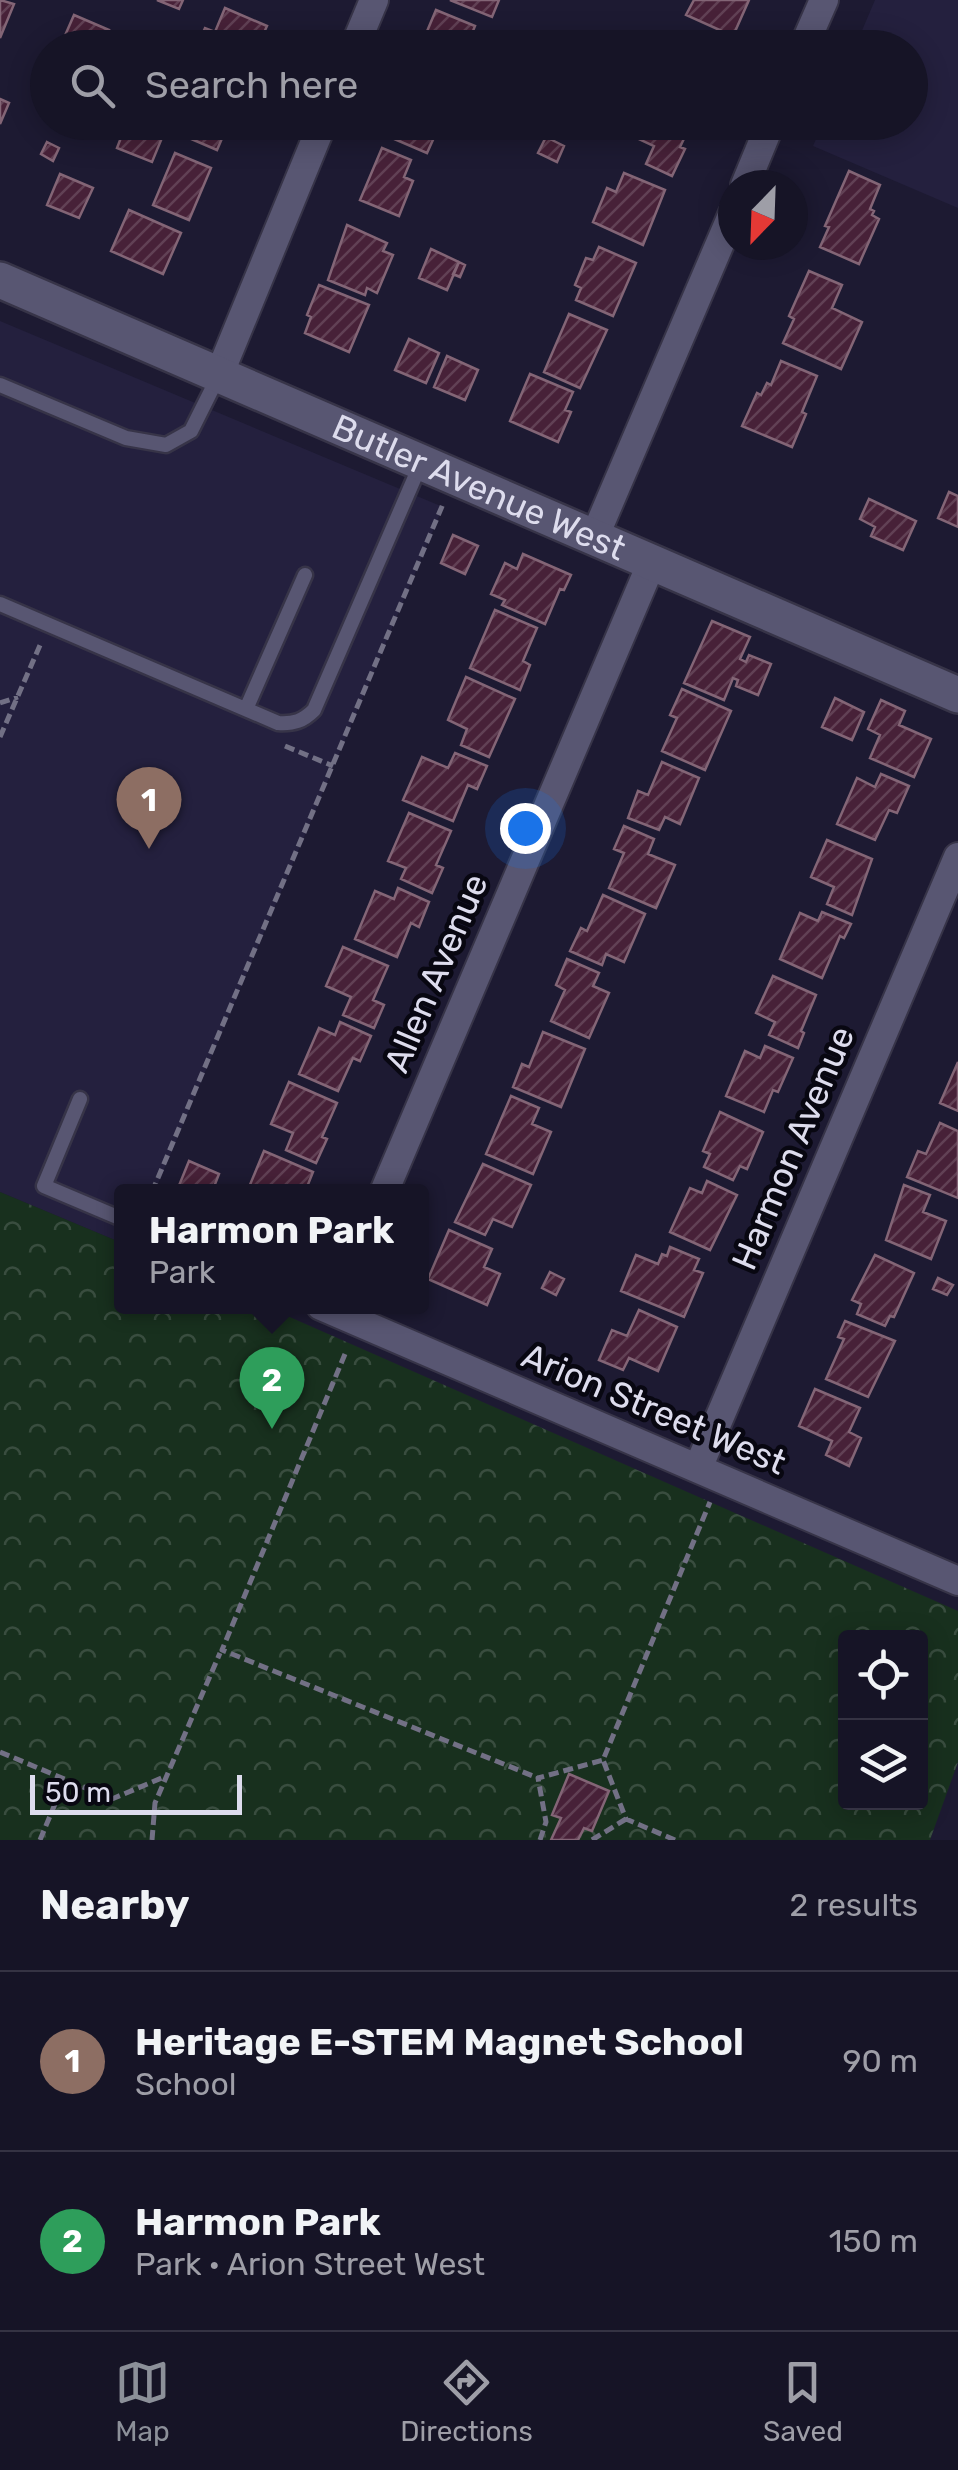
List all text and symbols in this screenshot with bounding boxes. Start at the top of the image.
search box [30,30,928,140]
icon: search [65,58,120,113]
text: Search here [145,62,358,108]
north arrow [718,170,808,260]
street label: Butler Avenue West [326,406,632,569]
pin: 1 [116,766,182,849]
your location [500,803,551,854]
street label: Allen Avenue [375,867,497,1079]
street label: Harmon Avenue [723,1020,863,1276]
popup [114,1184,429,1314]
text: Harmon Park [149,1207,394,1253]
text: Park [149,1253,215,1291]
street label: Arion Street West [516,1334,792,1484]
pin: 2 [240,1346,304,1429]
map controls [838,1630,928,1810]
button: locate [838,1630,928,1720]
button: layers [838,1720,928,1810]
scale bar [30,1770,242,1814]
text: 50 m [45,1776,111,1809]
text: Nearby [40,1880,190,1930]
text: 2 results [789,1886,918,1924]
text: Heritage E-STEM Magnet School [135,2019,744,2065]
text: 1 [65,2042,80,2080]
text: 90 m [842,2042,918,2080]
text: School [135,2065,237,2103]
text: Harmon Park [135,2199,381,2245]
text: 2 [62,2222,83,2260]
text: 150 m [829,2222,918,2260]
text: Park · Arion Street West [135,2245,485,2283]
tab: Map [115,2355,170,2448]
tab: Directions [400,2355,533,2448]
tab: Saved [763,2355,843,2448]

